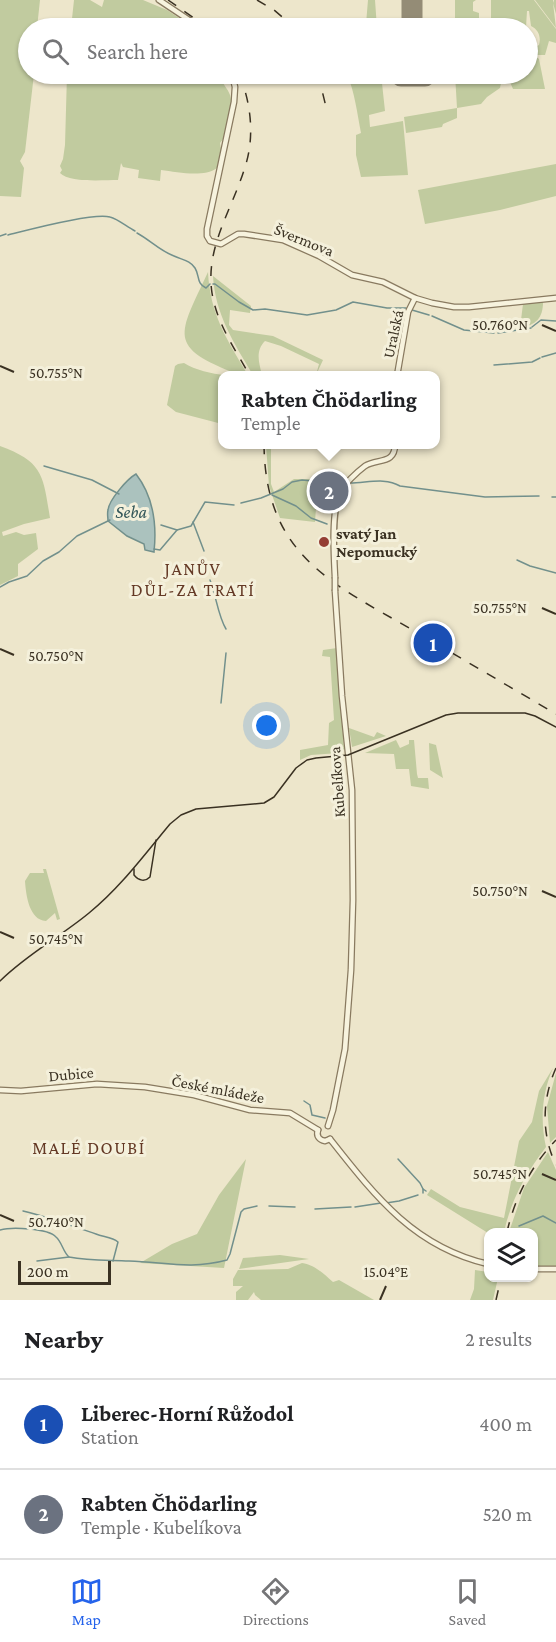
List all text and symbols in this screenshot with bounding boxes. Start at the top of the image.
search box [18,18,538,84]
icon: search [39,35,72,68]
text: Search here [87,39,188,64]
street label: Švermova [272,220,337,260]
street label: Uralská [380,308,406,360]
text: 50.760°N [472,317,528,333]
text: 50.755°N [29,365,83,381]
popup [218,371,440,449]
text: Rabten Čhödarling [241,387,417,412]
text: Temple [241,412,301,434]
pin: 2 [310,468,348,514]
water label: Seba [115,502,147,522]
place label: svatý Jan Nepomucký [336,525,417,560]
marker: svatý Jan Nepomucký [317,535,331,549]
district label: JANŮV DŮL-ZA TRATÍ [131,559,255,600]
text: 50.755°N [473,600,527,616]
pin: 1 [414,620,452,666]
text: 50.750°N [28,648,84,664]
your location [252,711,281,740]
street label: Kubelíkova [326,745,348,818]
text: 50.750°N [472,883,528,899]
text: 50.745°N [29,931,83,947]
street label: Dubice [48,1064,94,1084]
street label: České mládeže [170,1072,266,1106]
district label: MALÉ DOUBÍ [32,1138,146,1158]
text: 50.745°N [473,1166,527,1182]
text: 50.740°N [28,1214,84,1230]
map controls [484,1228,538,1282]
button: layers [484,1228,538,1282]
scale bar [18,1258,111,1286]
text: 200 m [27,1263,69,1280]
text: 15.04°E [364,1264,408,1280]
text: Nearby [24,1325,103,1354]
text: 2 results [465,1328,532,1350]
text: Liberec-Horní Růžodol [81,1401,294,1426]
text: 1 [40,1413,47,1435]
text: 400 m [479,1413,532,1435]
text: Station [81,1426,139,1448]
text: Rabten Čhödarling [81,1491,257,1516]
text: 2 [38,1503,49,1525]
text: 520 m [482,1503,532,1525]
text: Temple · Kubelíkova [81,1516,242,1538]
tab: Map [70,1575,103,1628]
tab: Directions [243,1575,309,1628]
tab: Saved [449,1575,486,1628]

